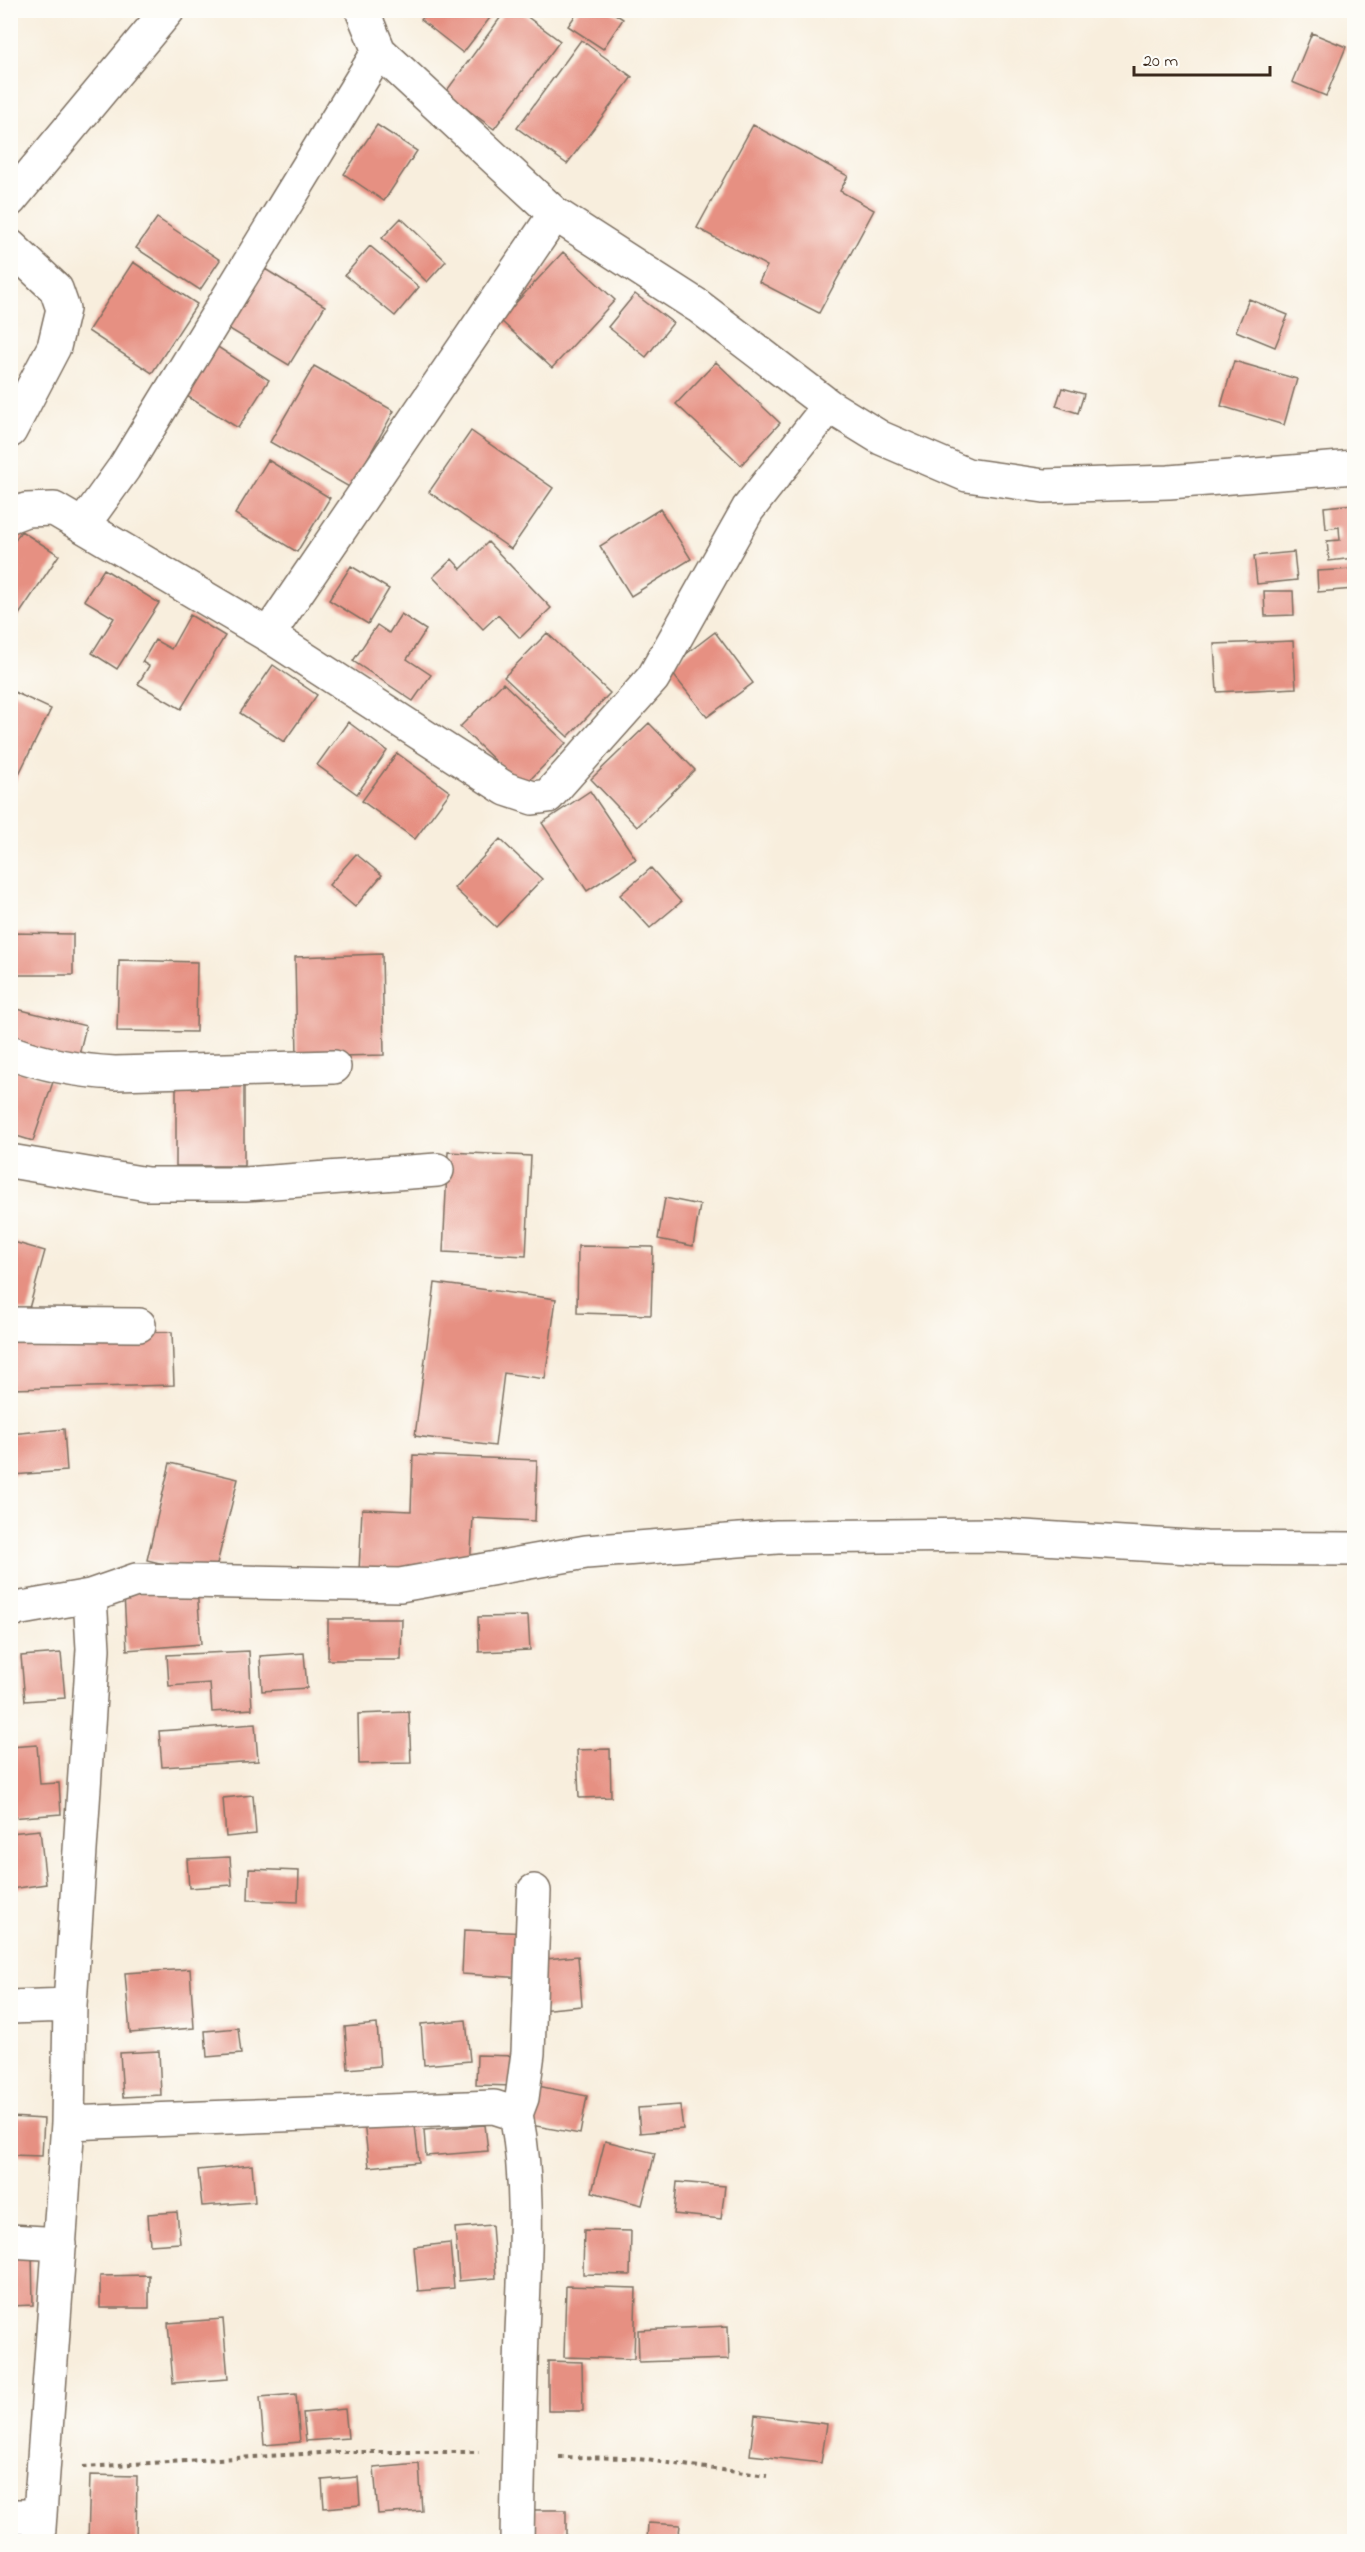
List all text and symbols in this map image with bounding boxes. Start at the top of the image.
scale bar [1134,39,1270,77]
text: 20 m [1143,49,1178,75]

